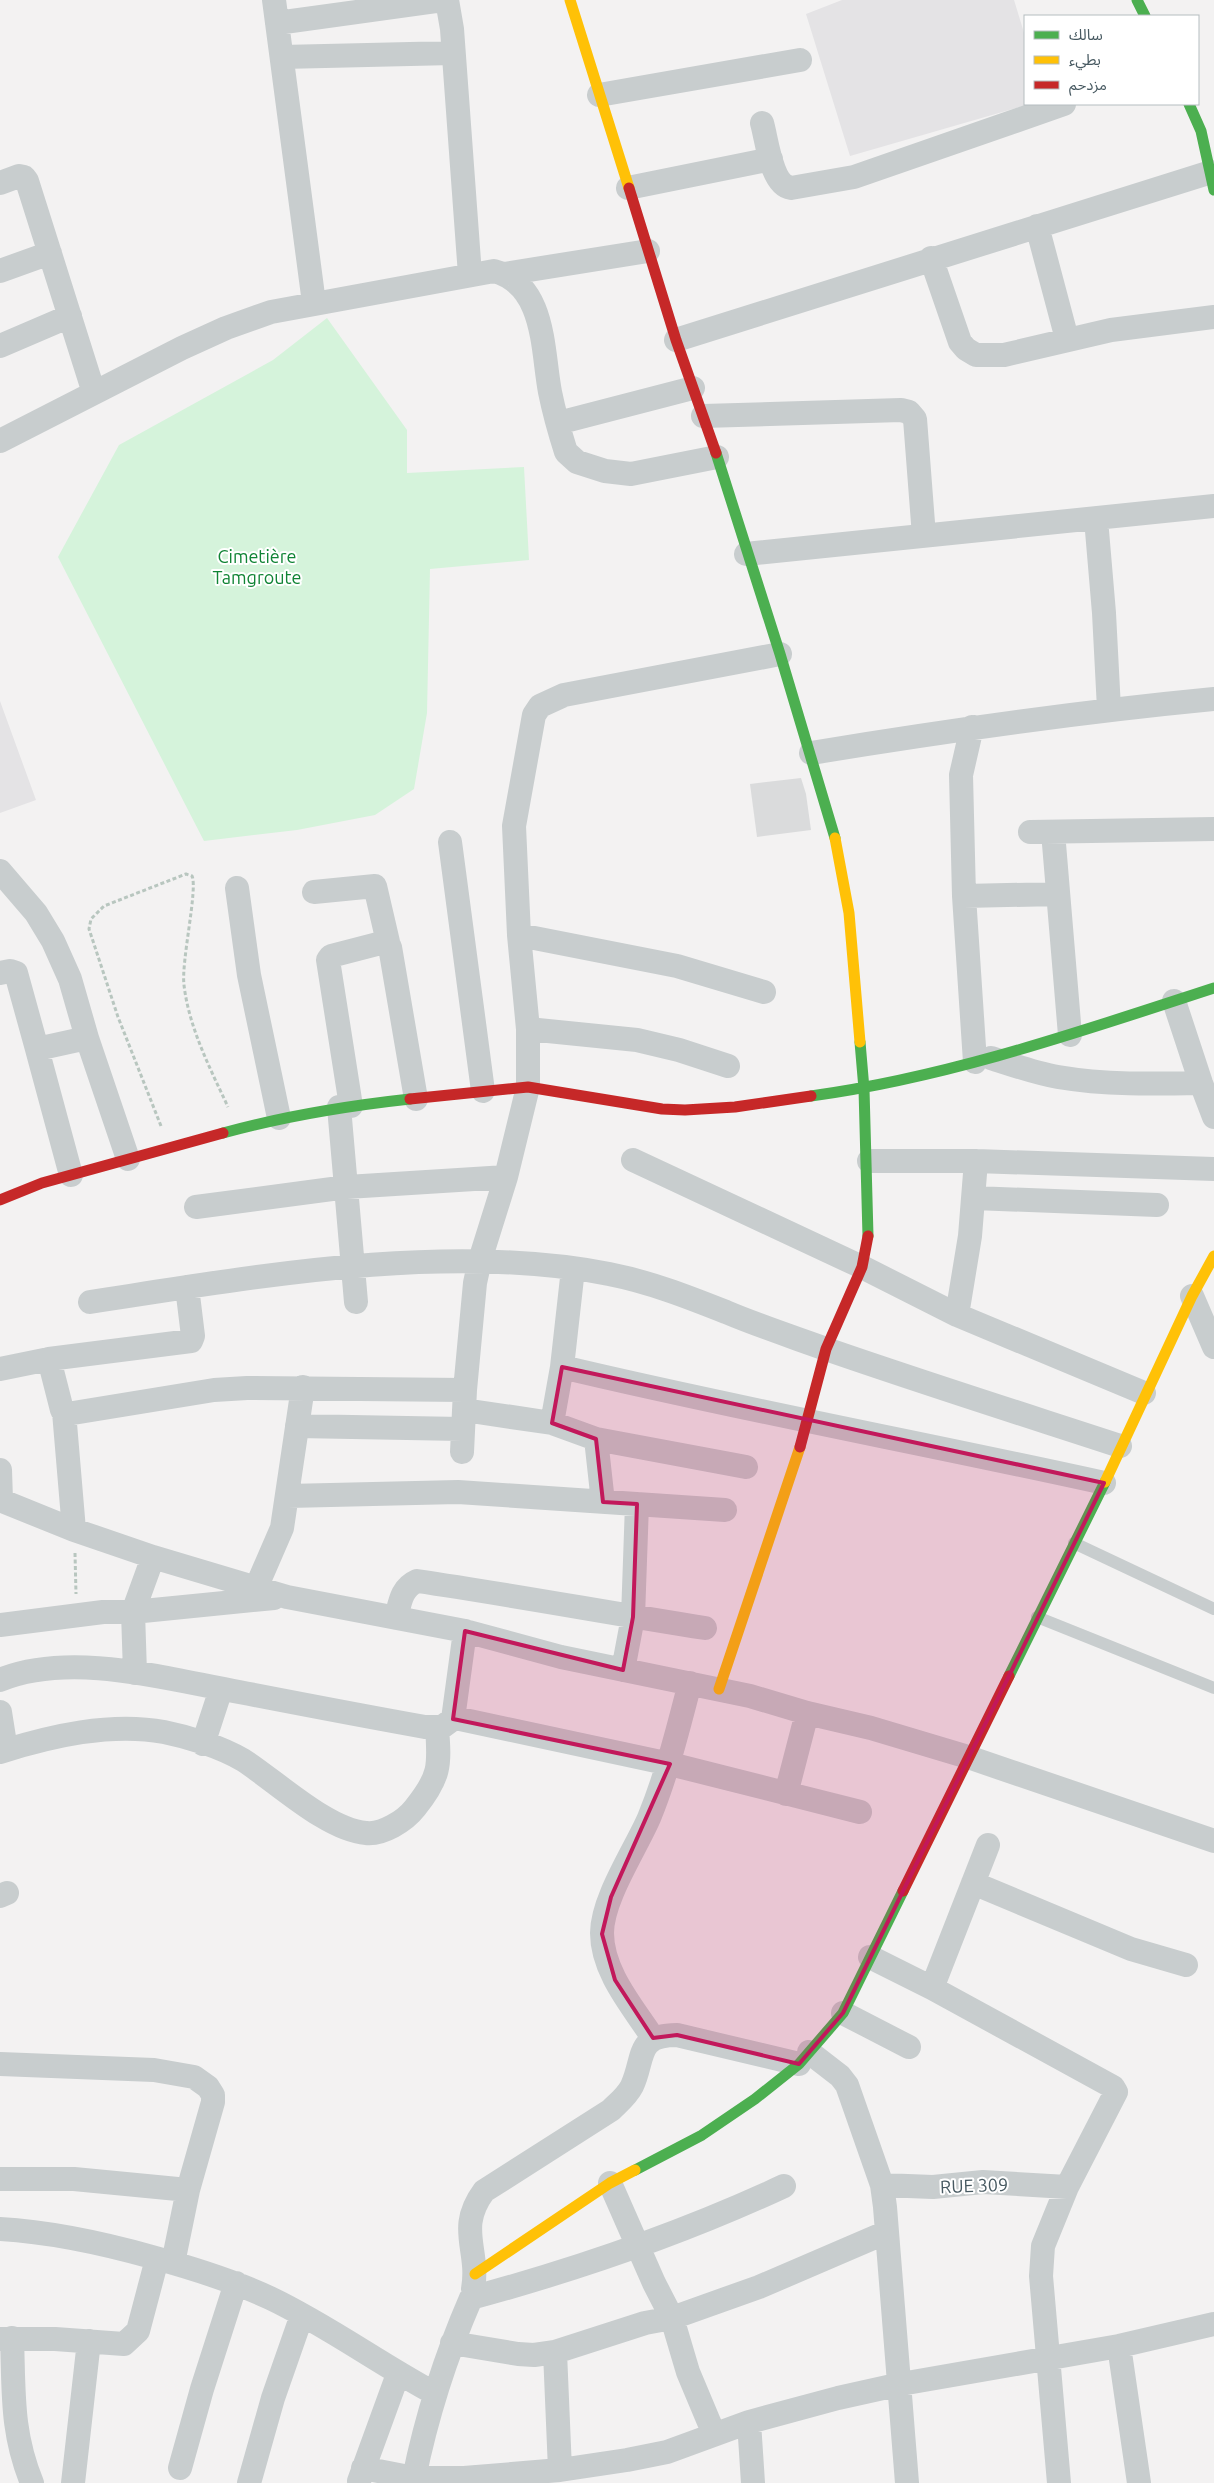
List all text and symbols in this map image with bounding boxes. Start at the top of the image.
legend [1024,15,1199,105]
text: سالك [1069,26,1103,43]
text: بطيء [1069,51,1101,71]
text: مزدحم [1069,76,1107,96]
park label: Cimetière Tamgroute [212,546,302,587]
street label: RUE 309 [940,2174,1008,2196]

